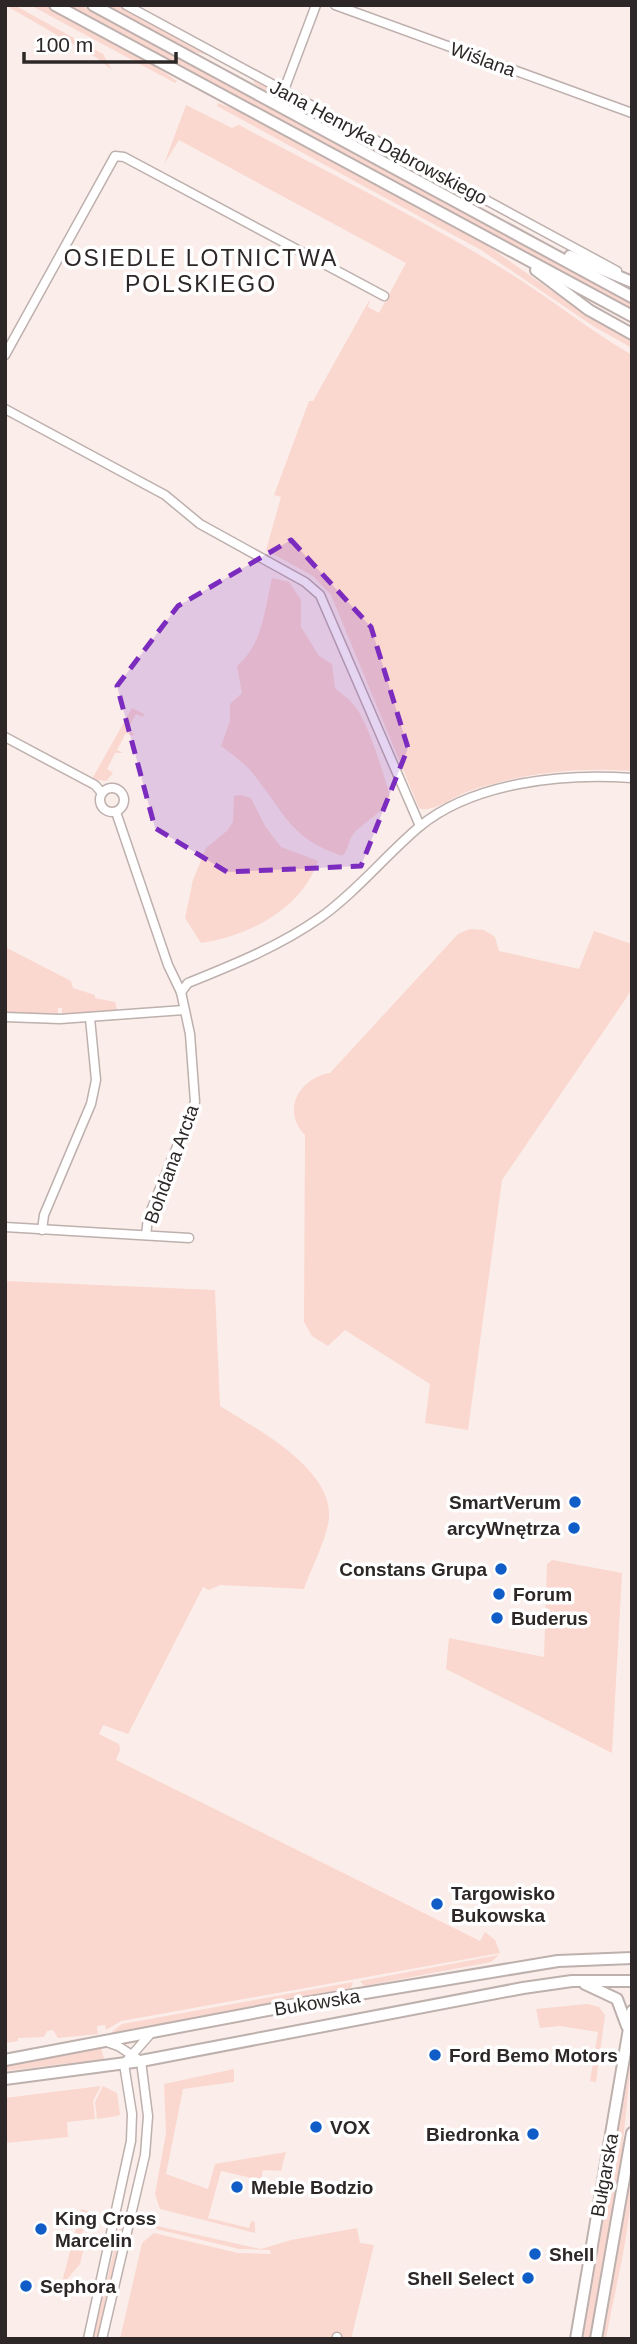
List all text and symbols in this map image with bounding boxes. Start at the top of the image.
scale bar [24,21,177,65]
text: 100 m [35,33,93,56]
street label: Wiślana [447,38,519,81]
street label: Jana Henryka Dąbrowskiego [267,76,491,209]
district label: OSIEDLE LOTNICTWA POLSKIEGO [64,245,338,297]
street label: Bohdana Arcta [140,1102,203,1226]
place label: SmartVerum [449,1492,561,1513]
marker: SmartVerum [567,1494,583,1510]
place label: arcyWnętrza [447,1518,560,1539]
marker: arcyWnętrza [566,1520,582,1536]
place label: Constans Grupa [339,1559,487,1580]
marker: Constans Grupa [493,1561,509,1577]
place label: Forum [513,1584,572,1605]
marker: Forum [491,1586,507,1602]
place label: Buderus [511,1608,588,1629]
marker: Buderus [489,1610,505,1626]
place label: Targowisko Bukowska [451,1883,555,1926]
marker: Targowisko Bukowska [429,1896,445,1912]
street label: Bukowska [273,1985,362,2020]
place label: Ford Bemo Motors [449,2045,618,2066]
marker: Ford Bemo Motors [427,2047,443,2063]
place label: VOX [330,2117,370,2138]
marker: VOX [308,2119,324,2135]
place label: Biedronka [426,2124,519,2145]
marker: Biedronka [525,2126,541,2142]
street label: Bułgarska [587,2131,622,2219]
place label: Meble Bodzio [251,2177,373,2198]
marker: Meble Bodzio [229,2179,245,2195]
place label: King Cross Marcelin [55,2208,156,2251]
marker: King Cross Marcelin [33,2221,49,2237]
place label: Shell [549,2244,594,2265]
marker: Shell [527,2246,543,2262]
place label: Shell Select [407,2268,515,2289]
marker: Shell Select [520,2270,536,2286]
place label: Sephora [40,2276,116,2297]
marker: Sephora [18,2278,34,2294]

